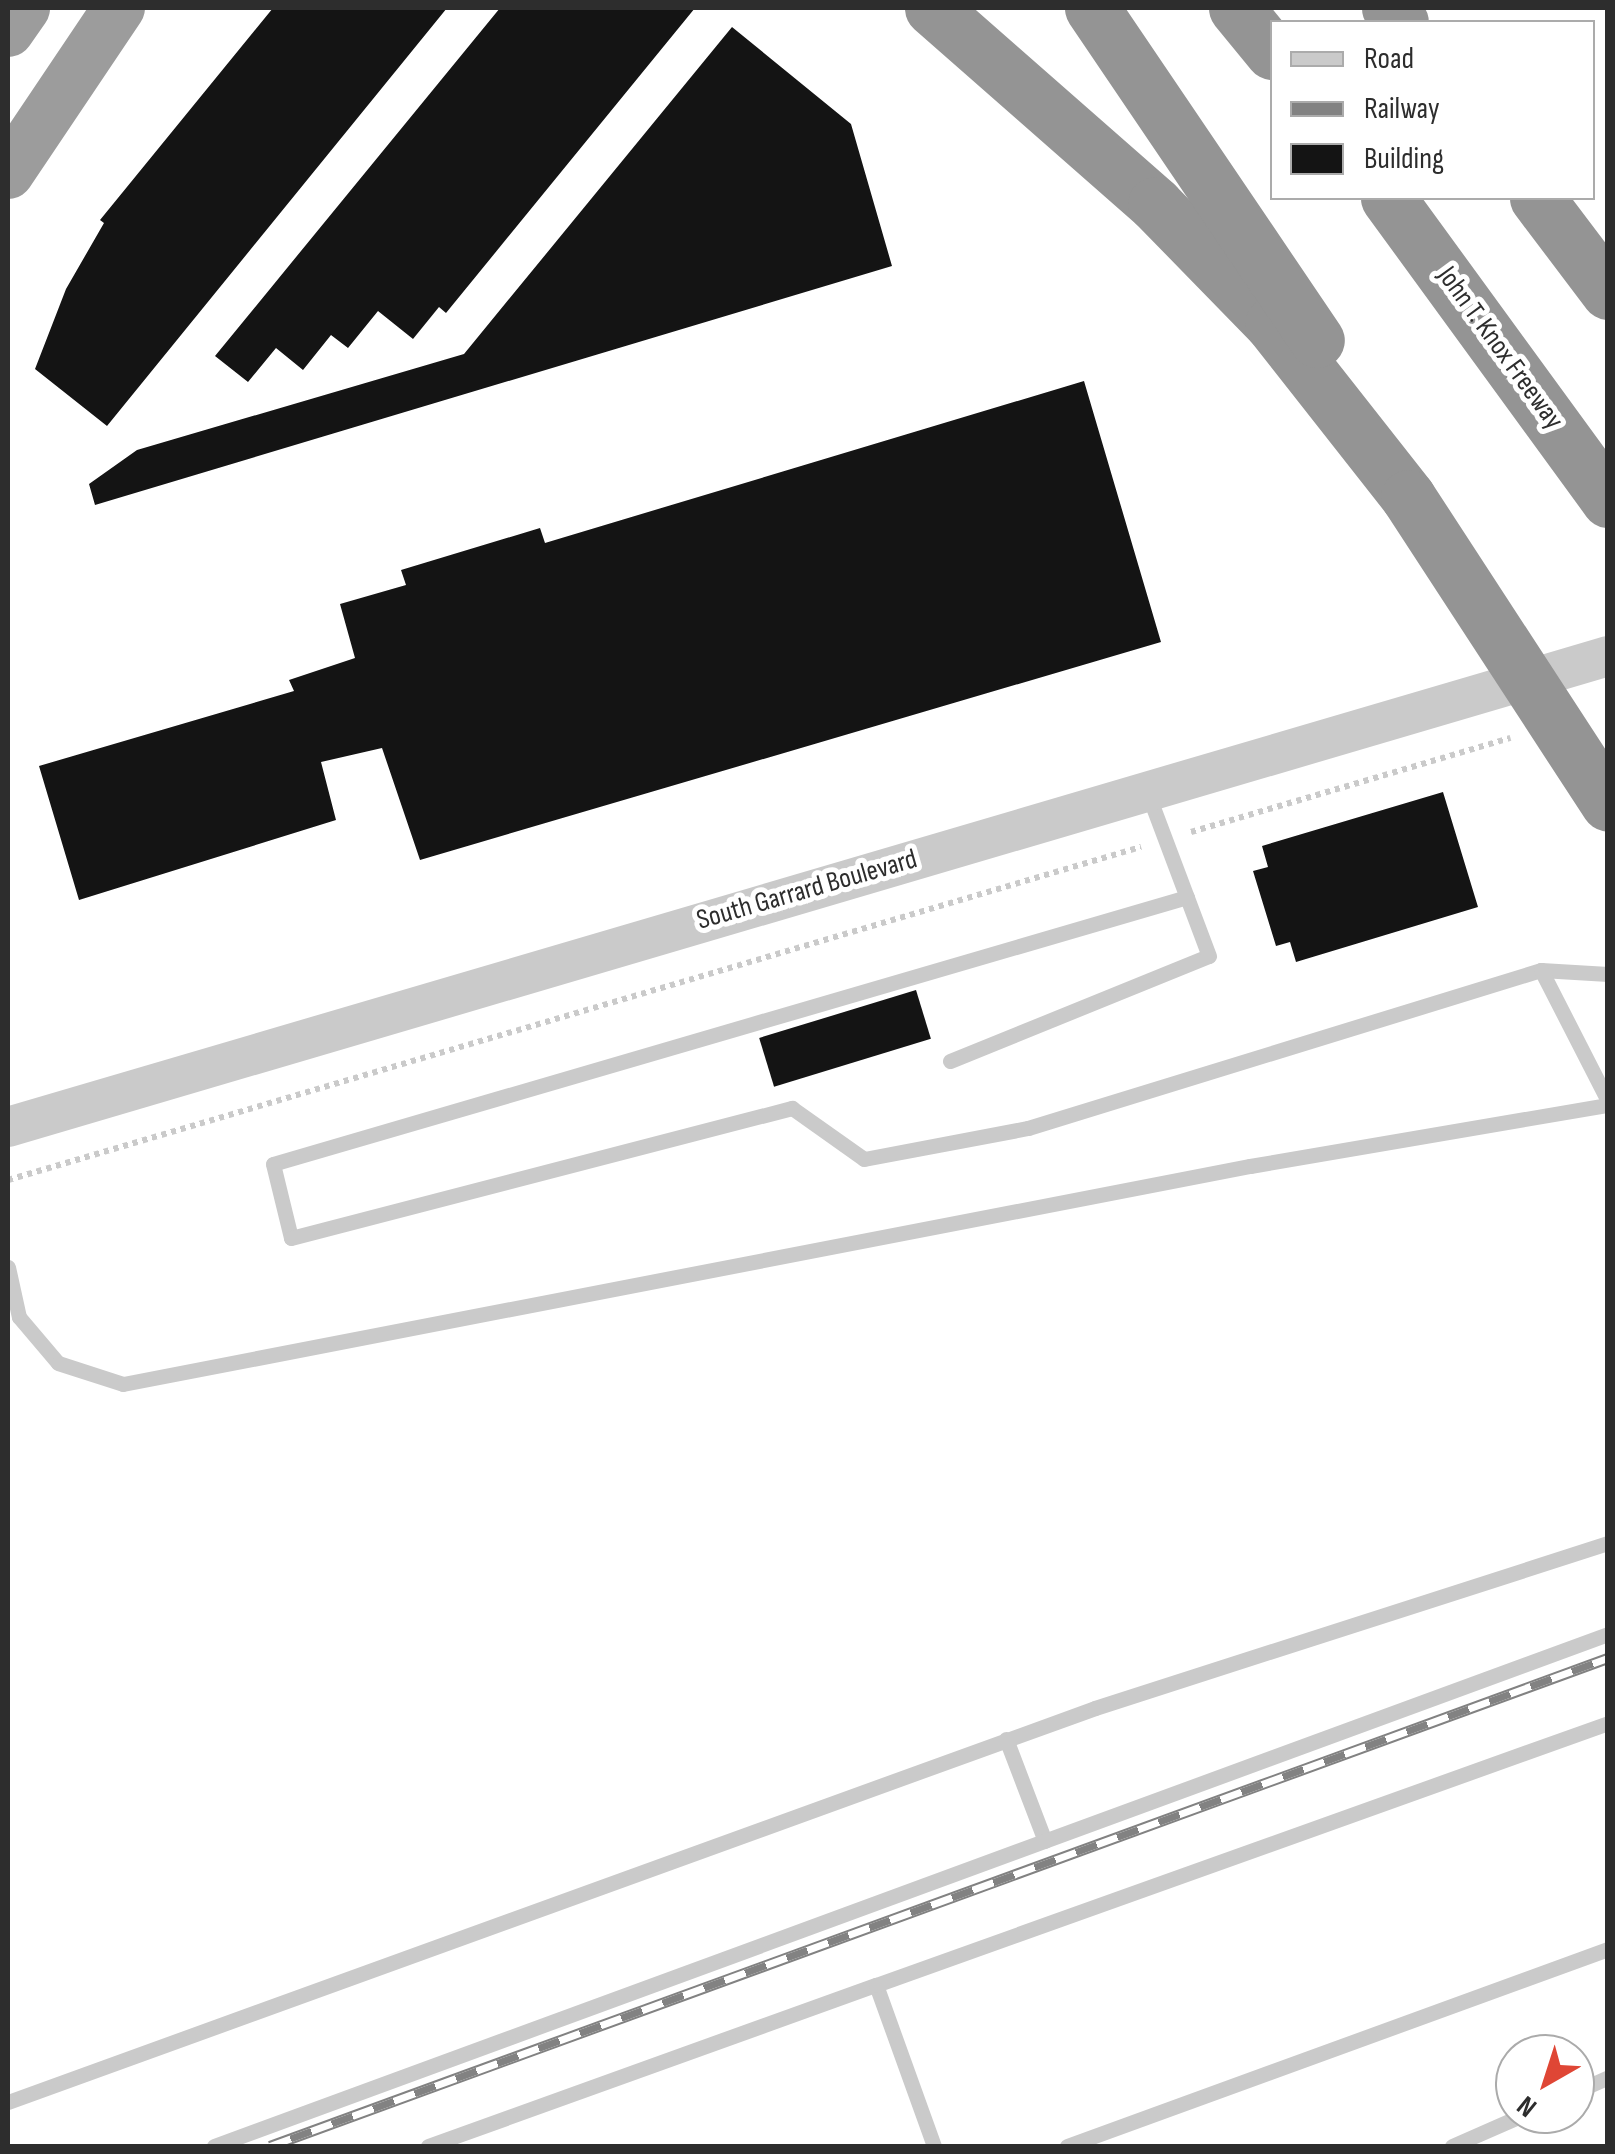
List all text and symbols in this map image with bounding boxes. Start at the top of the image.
legend [1270,20,1595,200]
text: Road [1364,41,1414,77]
text: Railway [1364,91,1440,127]
text: Building [1364,141,1444,177]
street label: John T. Knox Freeway [1430,260,1570,436]
street label: South Garrard Boulevard [693,842,921,938]
north arrow [1495,2034,1595,2134]
text: N [1511,2089,1543,2124]

